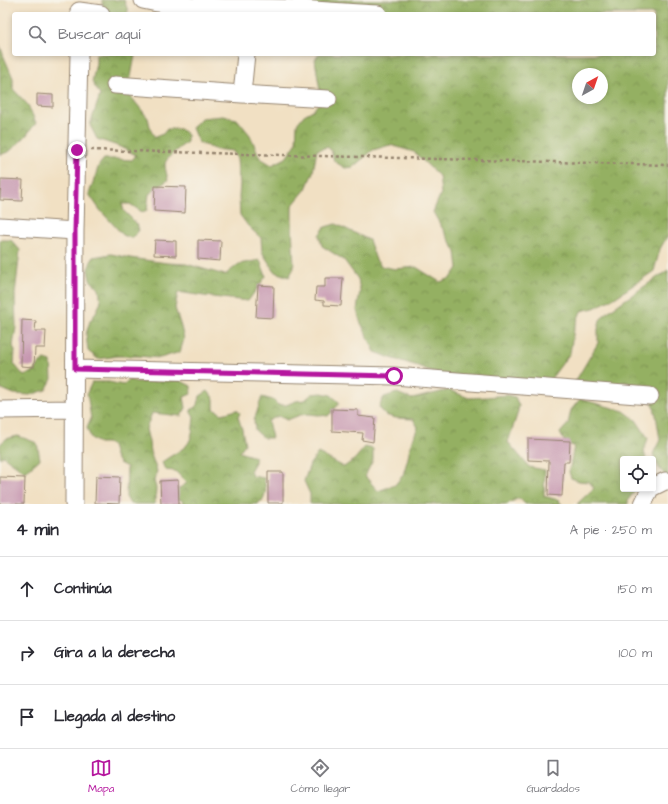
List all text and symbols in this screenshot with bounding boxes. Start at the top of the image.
search box [12,12,656,56]
icon: search [26,23,48,45]
text: Buscar aquí [58,24,140,45]
north arrow [572,68,608,104]
route end [68,141,86,159]
route start [385,367,403,385]
map controls [620,456,656,492]
button: locate [620,456,656,492]
text: 4 min [16,518,59,542]
text: A pie · 250 m [570,521,652,539]
icon: ahead [16,578,38,600]
text: Continúa [54,578,112,599]
text: 150 m [618,580,652,598]
icon: right [16,642,38,664]
text: Gira a la derecha [54,642,175,663]
text: 100 m [619,644,652,662]
icon: arrive [16,706,38,728]
text: Llegada al destino [54,706,175,727]
tab: Mapa [88,757,114,796]
tab: Cómo llegar [291,757,350,796]
tab: Guardados [527,757,580,796]

